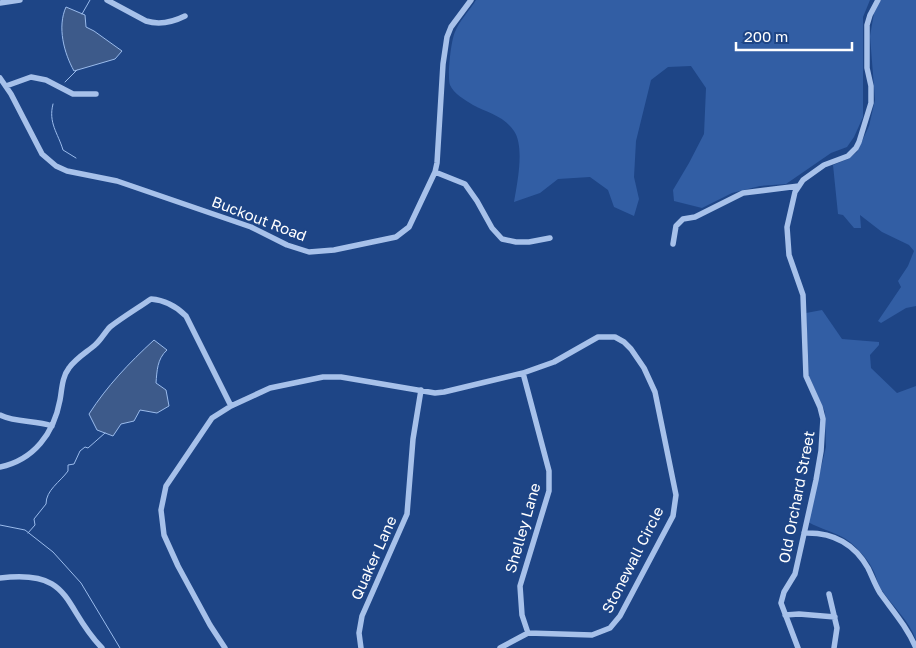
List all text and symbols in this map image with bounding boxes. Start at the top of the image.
scale bar [736,20,852,52]
text: 200 m [744,27,788,45]
street label: Buckout Road [209,192,309,244]
street label: Old Orchard Street [774,429,818,565]
street label: Shelley Lane [501,480,544,575]
street label: Stonewall Circle [597,503,667,616]
street label: Quaker Lane [347,512,400,602]

